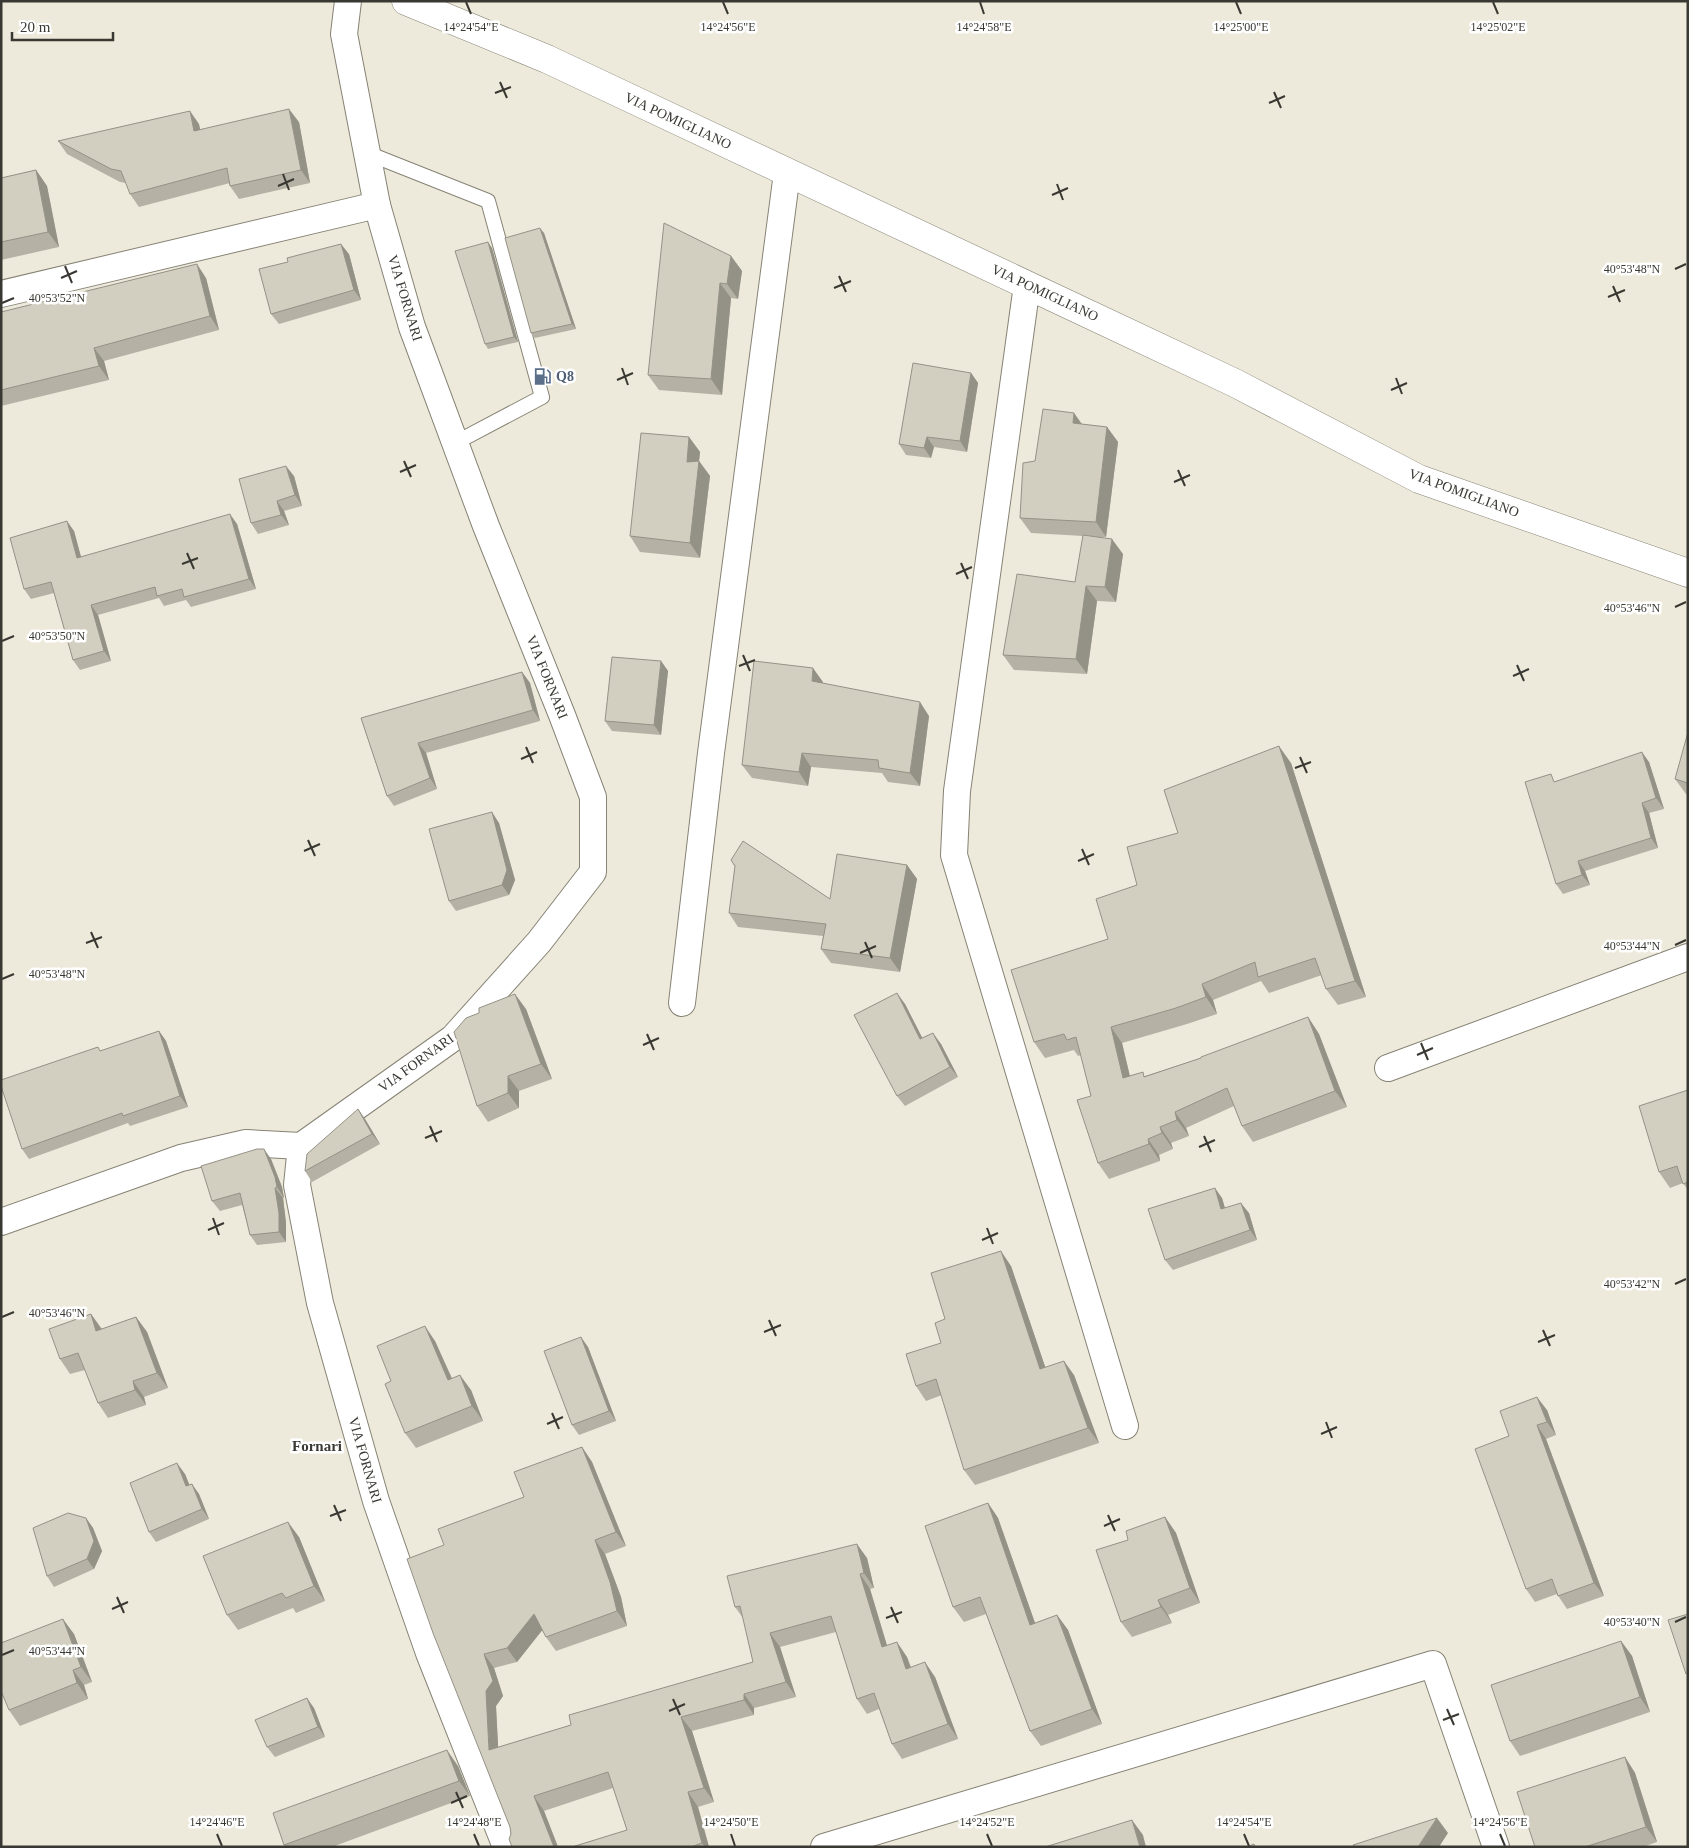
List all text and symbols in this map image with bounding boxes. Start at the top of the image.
scale bar [12,10,114,42]
text: 20 m [20,19,51,35]
text: 14°24'54"E [443,20,499,34]
text: 14°24'56"E [700,20,756,34]
text: 14°24'58"E [956,20,1012,34]
text: 14°25'00"E [1213,20,1269,34]
text: 14°25'02"E [1470,20,1526,34]
street label: VIA POMIGLIANO [622,90,734,152]
street label: VIA FORNARI [385,253,425,343]
street label: VIA POMIGLIANO [989,262,1101,324]
text: 40°53'48"N [1604,262,1661,276]
text: 40°53'52"N [29,291,86,305]
fuel station icon: Q8 [532,366,552,386]
place label: Q8 [556,369,574,384]
street label: VIA POMIGLIANO [1407,466,1521,520]
text: 40°53'46"N [1604,601,1661,615]
text: 40°53'50"N [29,629,86,643]
street label: VIA FORNARI [523,633,571,721]
text: 40°53'44"N [1604,939,1661,953]
text: 40°53'48"N [29,967,86,981]
street label: VIA FORNARI [376,1031,457,1095]
text: 40°53'42"N [1604,1277,1661,1291]
text: 40°53'46"N [29,1306,86,1320]
street label: VIA FORNARI [346,1415,385,1505]
district label: Fornari [292,1438,342,1454]
text: 40°53'40"N [1604,1615,1661,1629]
text: 40°53'44"N [29,1644,86,1658]
text: 14°24'46"E [189,1815,245,1829]
text: 14°24'48"E [446,1815,502,1829]
text: 14°24'50"E [703,1815,759,1829]
text: 14°24'52"E [959,1815,1015,1829]
text: 14°24'54"E [1216,1815,1272,1829]
text: 14°24'56"E [1472,1815,1528,1829]

